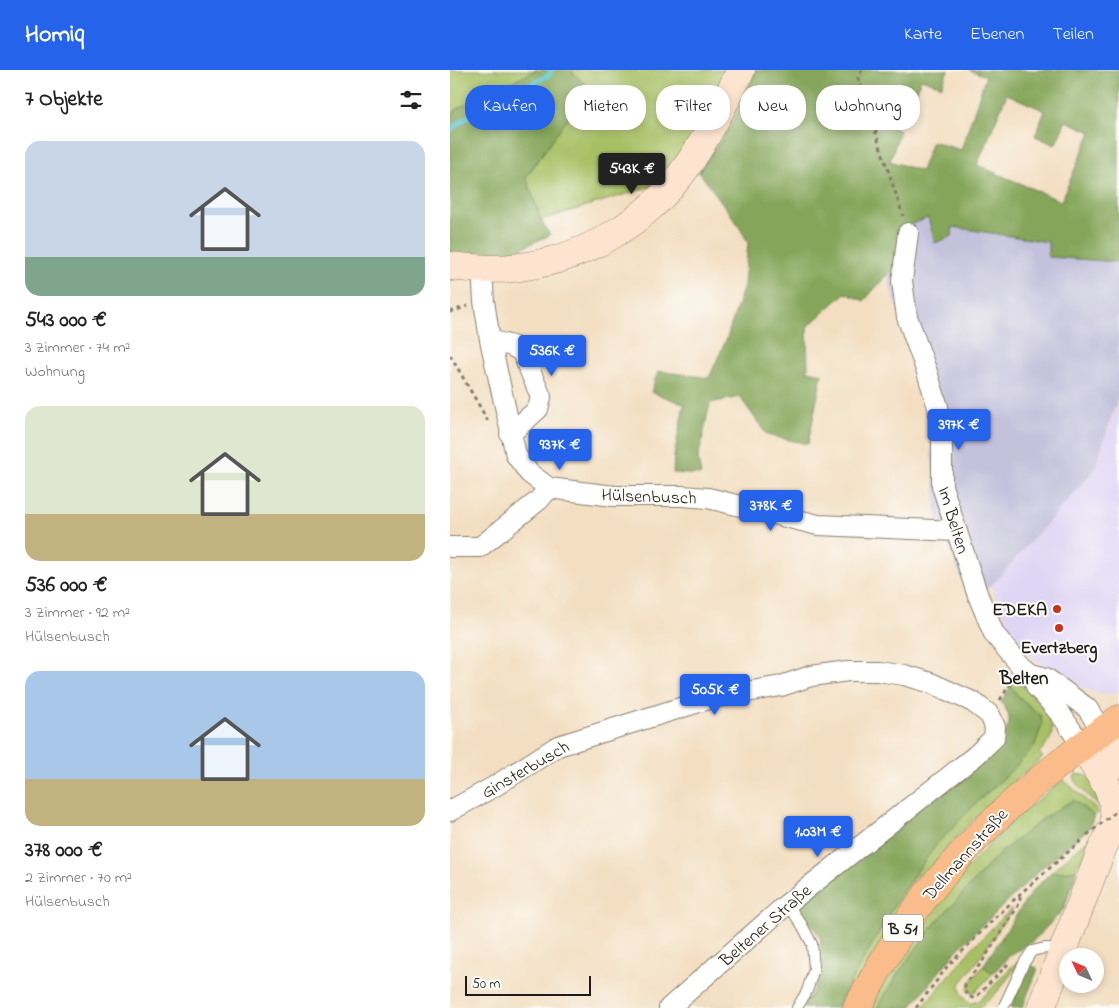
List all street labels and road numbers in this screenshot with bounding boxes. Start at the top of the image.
street label: Hülsenbusch [601,483,697,513]
street label: Im Belten [930,484,975,557]
street label: Ginsterbusch [477,735,575,806]
street label: Dellmannstraße [917,803,1016,908]
street label: Beltener Straße [714,878,819,975]
road number: B 51 [883,914,923,941]

